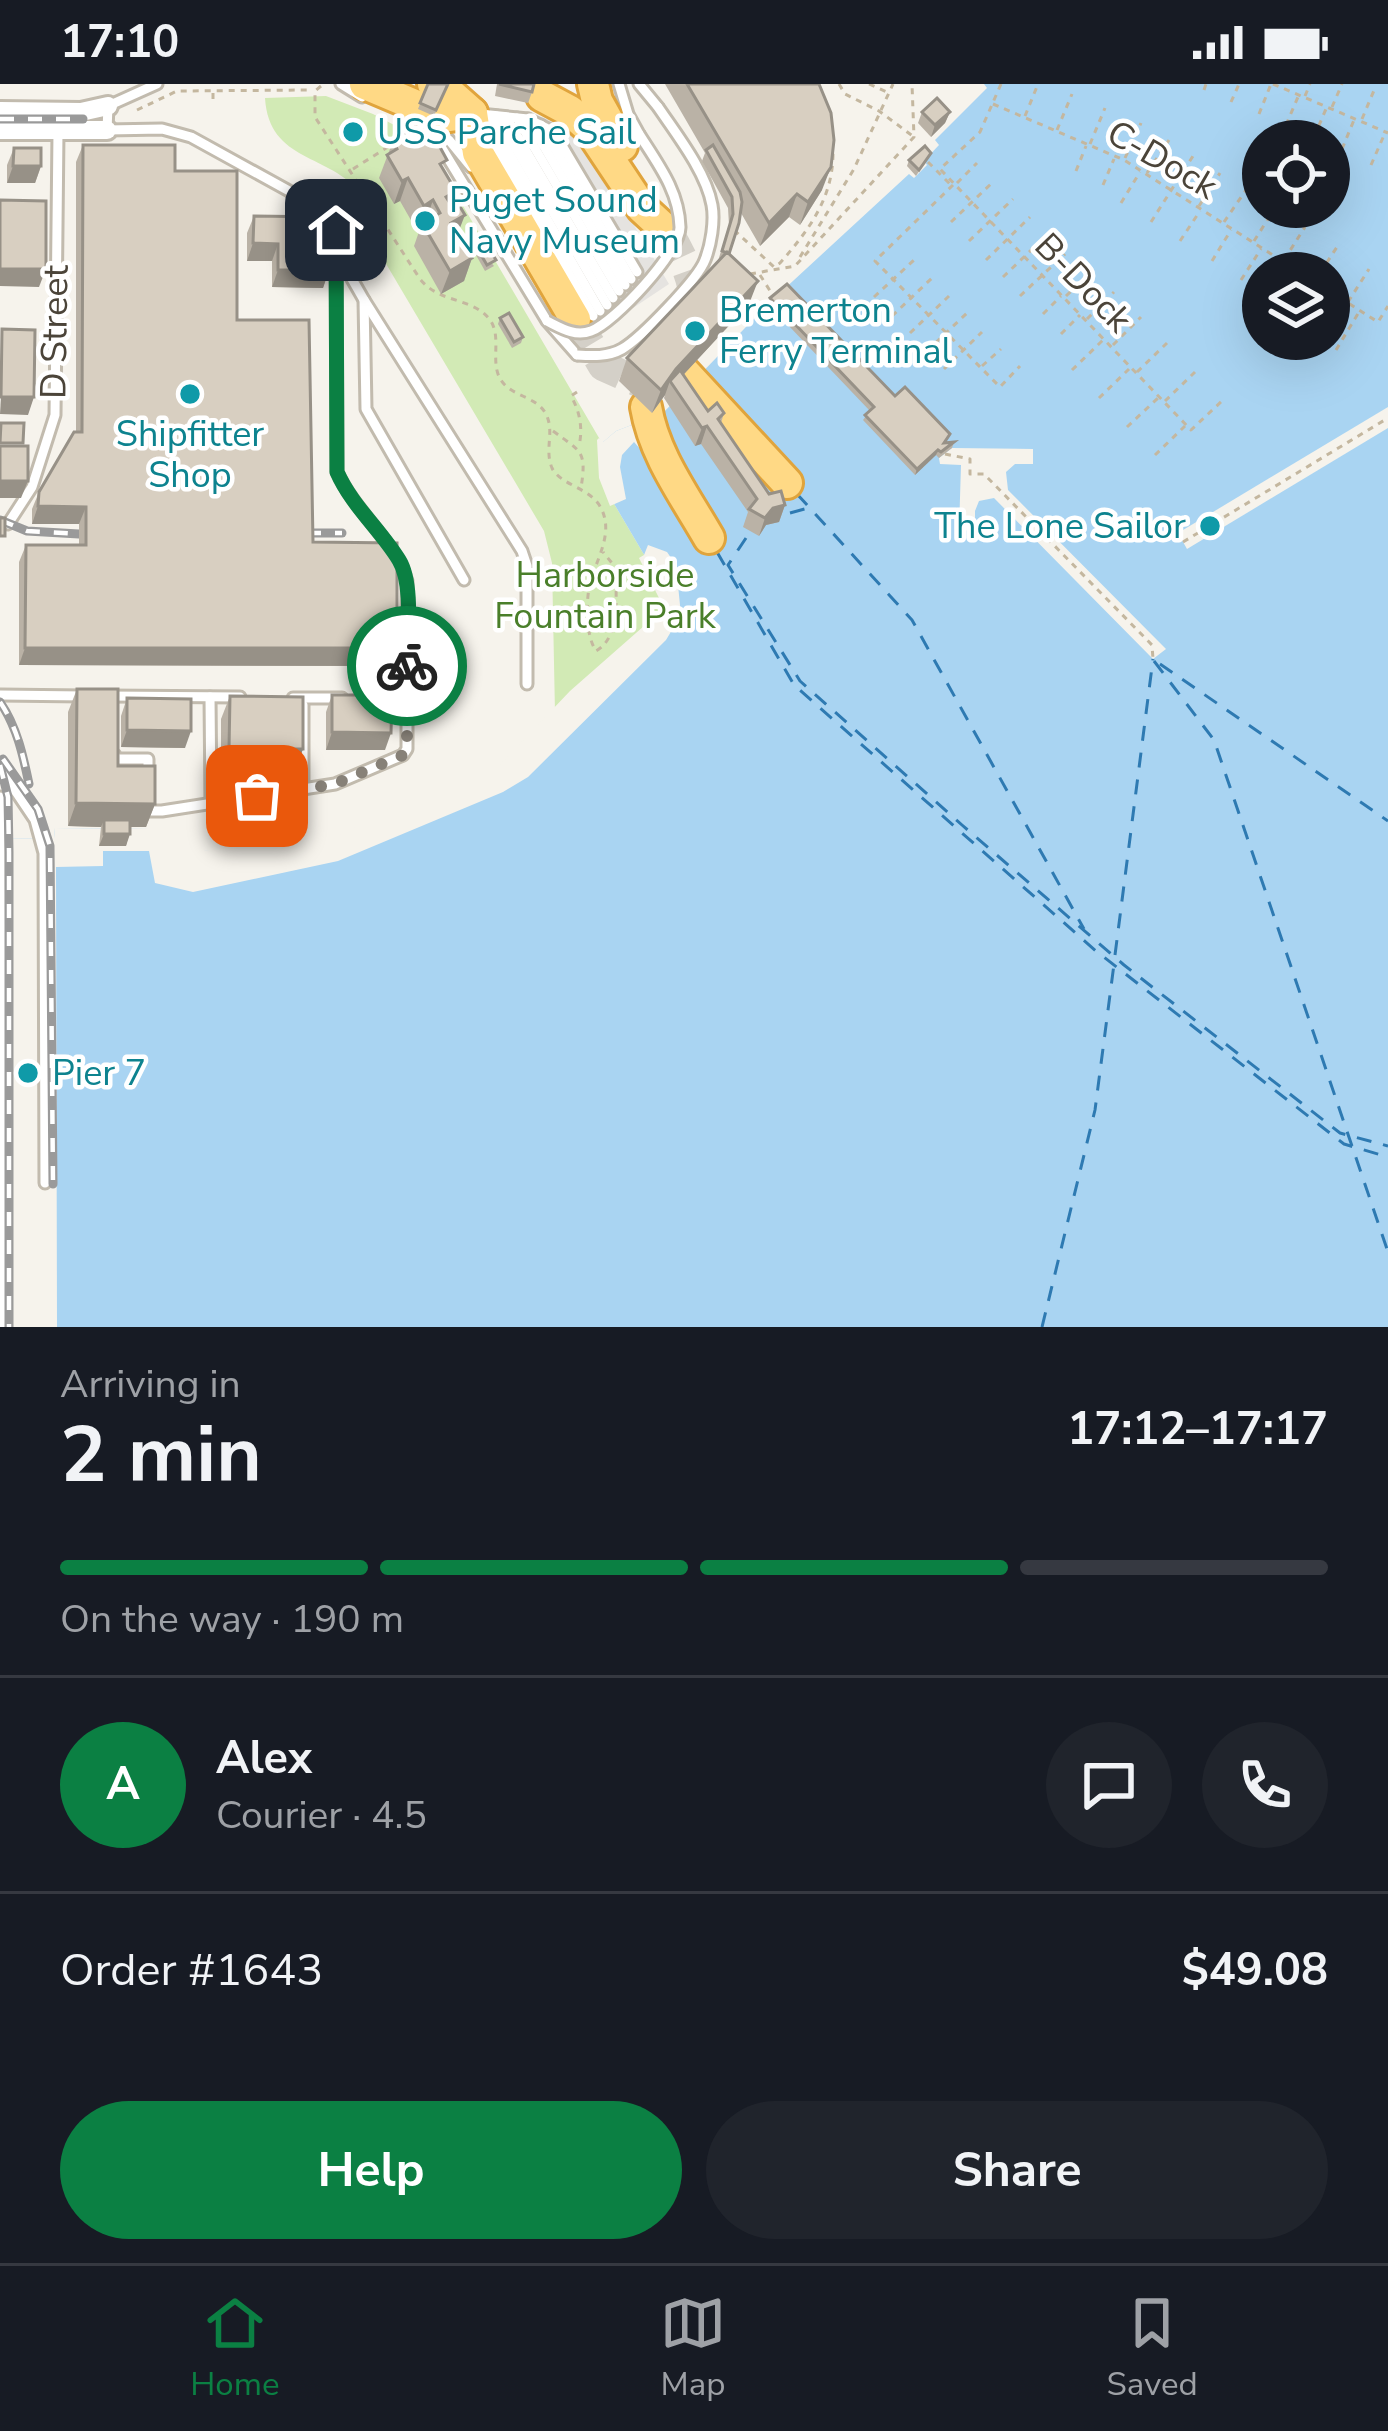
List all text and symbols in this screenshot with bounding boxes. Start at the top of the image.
text: 17:10 [60,12,179,73]
place label: USS Parche Sail [377,108,636,157]
street label: C-Dock [1098,109,1227,212]
marker: USS Parche Sail [340,119,366,145]
map controls [1242,120,1350,360]
button: locate [1242,120,1350,228]
place label: Puget Sound Navy Museum [449,176,680,266]
pin [285,179,387,281]
icon: home [303,197,369,263]
marker: Puget Sound Navy Museum [412,208,438,234]
street label: B-Dock [1023,222,1143,344]
button: layers [1242,252,1350,360]
street label: D Street [29,264,81,400]
place label: Bremerton Ferry Terminal [719,286,952,376]
marker: Bremerton Ferry Terminal [682,318,708,344]
marker: Shipfitter Shop [177,381,203,407]
place label: Shipfitter Shop [116,410,264,500]
place label: The Lone Sailor [934,502,1186,551]
marker: The Lone Sailor [1197,513,1223,539]
park label: Harborside Fountain Park [494,551,717,641]
courier [347,606,467,726]
icon: bike [374,633,440,699]
pin [206,745,308,847]
icon: bag [224,763,290,829]
place label: Pier 7 [52,1049,146,1098]
marker: Pier 7 [15,1060,41,1086]
text: Arriving in [60,1358,241,1411]
text: 17:12–17:17 [1067,1399,1328,1460]
text: 2 min [60,1402,262,1509]
text: On the way · 190 m [60,1593,404,1646]
button: chat [1046,1722,1172,1848]
button: phone [1202,1722,1328,1848]
text: Alex [216,1728,312,1789]
text: A [106,1754,140,1815]
text: Courier · 4.5 [216,1789,427,1842]
text: Order #1643 [60,1940,323,2001]
text: $49.08 [1182,1940,1328,2001]
button: Help [60,2101,682,2239]
button: Share [706,2101,1328,2239]
tab: Home [190,2290,280,2407]
tab: Map [660,2290,726,2407]
tab: Saved [1107,2290,1198,2407]

